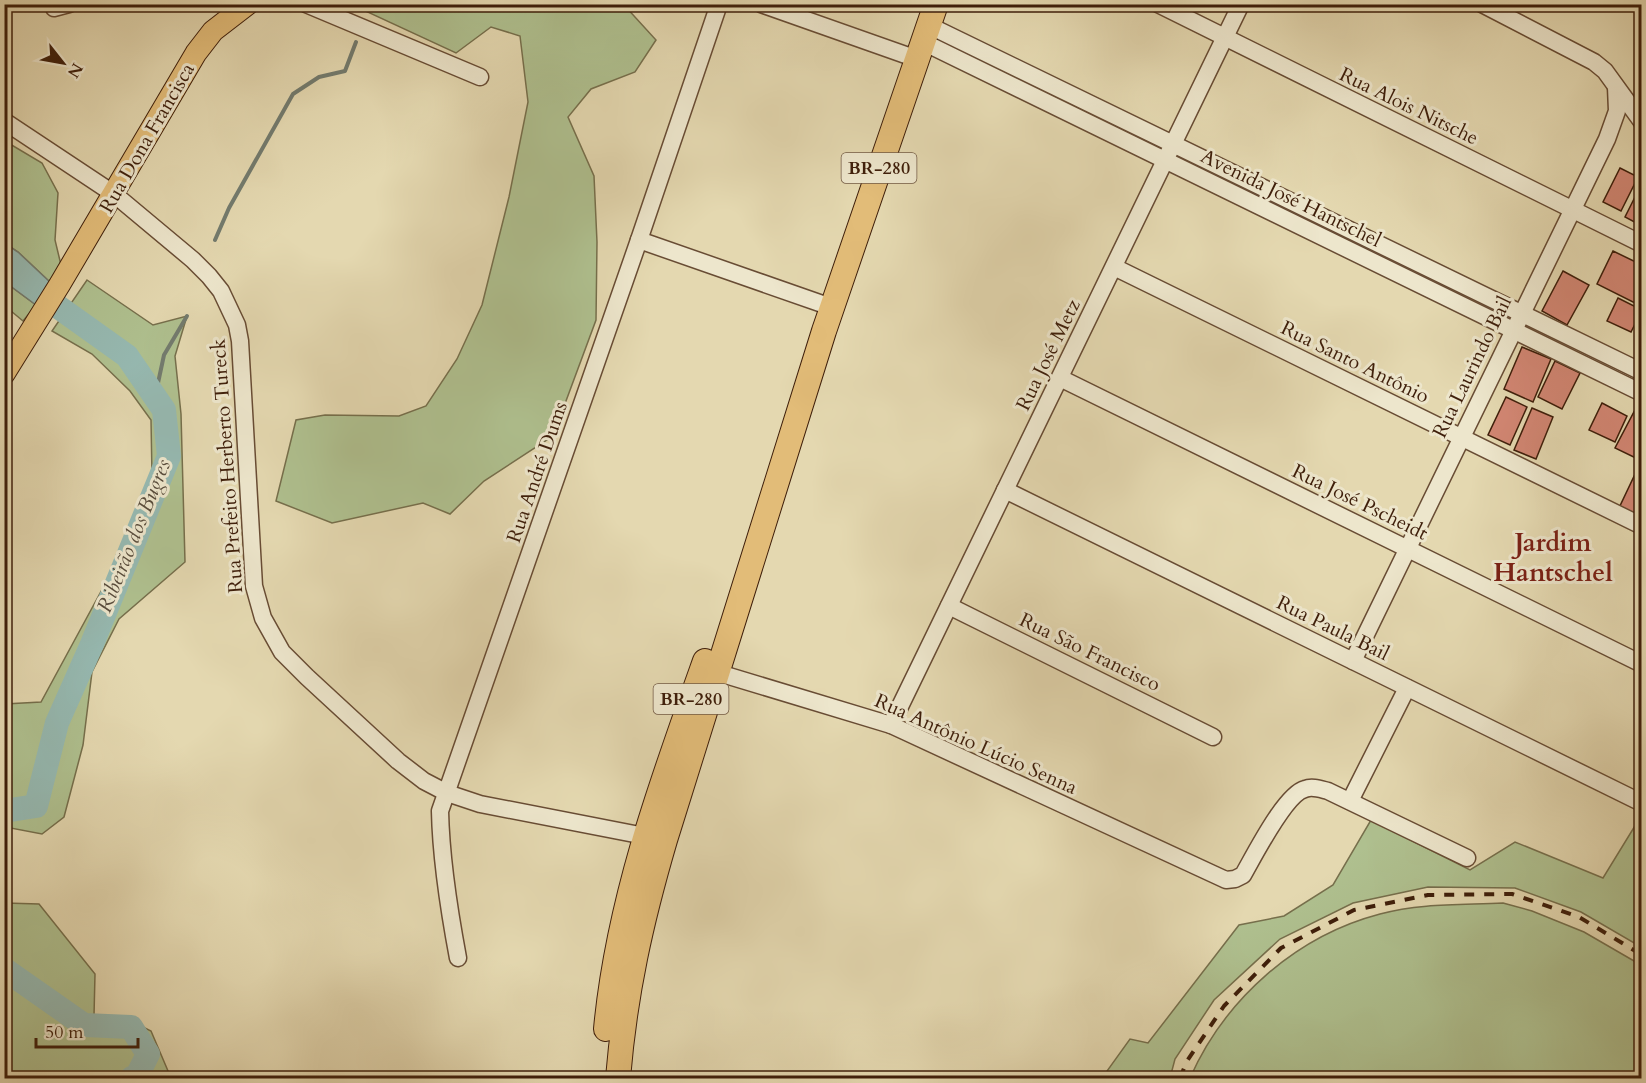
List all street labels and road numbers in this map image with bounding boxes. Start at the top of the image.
street label: Rua Dona Francisca [93,58,201,218]
street label: Rua Alois Nitsche [1335,61,1483,151]
street label: Avenida José Hantschel [1196,143,1386,253]
road number: BR-280 [842,153,916,183]
street label: Rua Laurindo Bail [1426,292,1518,442]
street label: Rua José Metz [1009,295,1087,415]
street label: Rua Santo Antônio [1276,314,1434,410]
street label: Rua Prefeito Herberto Tureck [205,338,249,594]
street label: Rua André Dums [500,398,574,546]
street label: Rua José Pscheidt [1288,457,1433,547]
street label: Rua Paula Bail [1272,589,1394,667]
street label: Rua São Francisco [1015,606,1165,698]
road number: BR-280 [654,684,728,714]
street label: Rua Antônio Lúcio Senna [870,687,1082,801]

